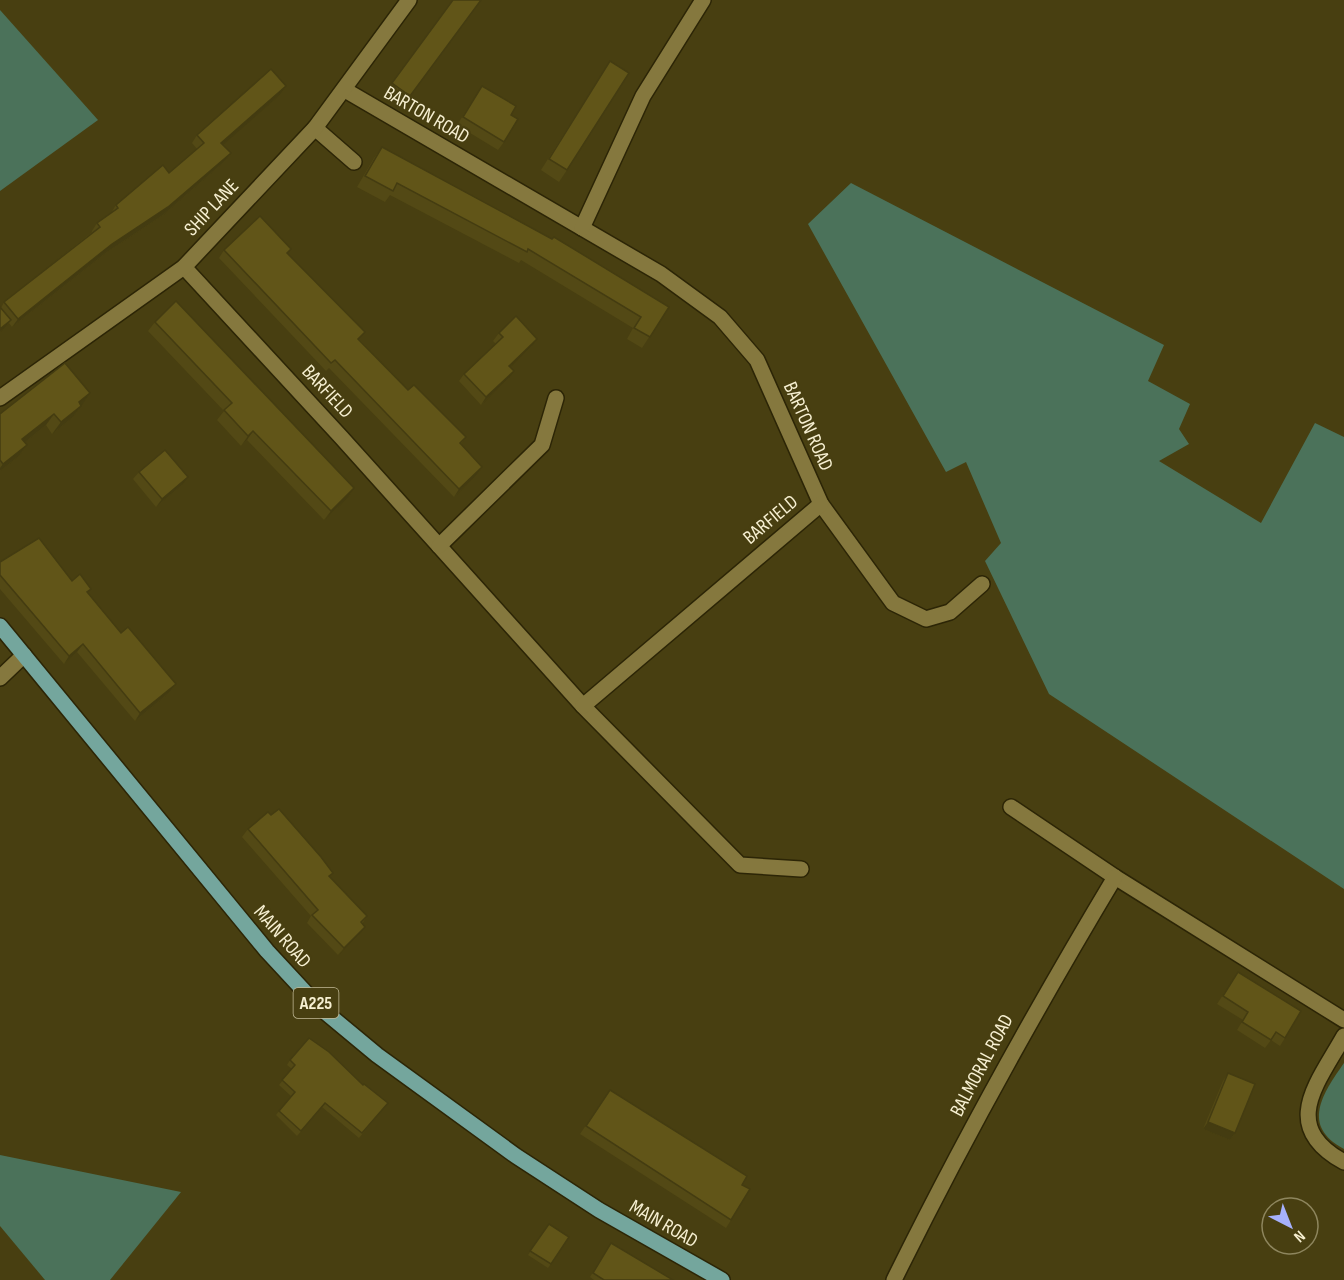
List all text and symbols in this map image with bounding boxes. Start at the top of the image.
street label: BARTON ROAD [380,81,473,149]
street label: SHIP LANE [179,174,244,241]
street label: BARFIELD [297,360,358,423]
street label: BARTON ROAD [778,378,838,475]
street label: BARFIELD [738,490,803,550]
street label: MAIN ROAD [249,900,316,973]
road number: A225 [294,988,338,1018]
street label: BALMORAL ROAD [945,1010,1019,1121]
street label: MAIN ROAD [625,1195,702,1253]
north arrow [1260,1196,1320,1256]
text: N [1290,1226,1309,1246]

